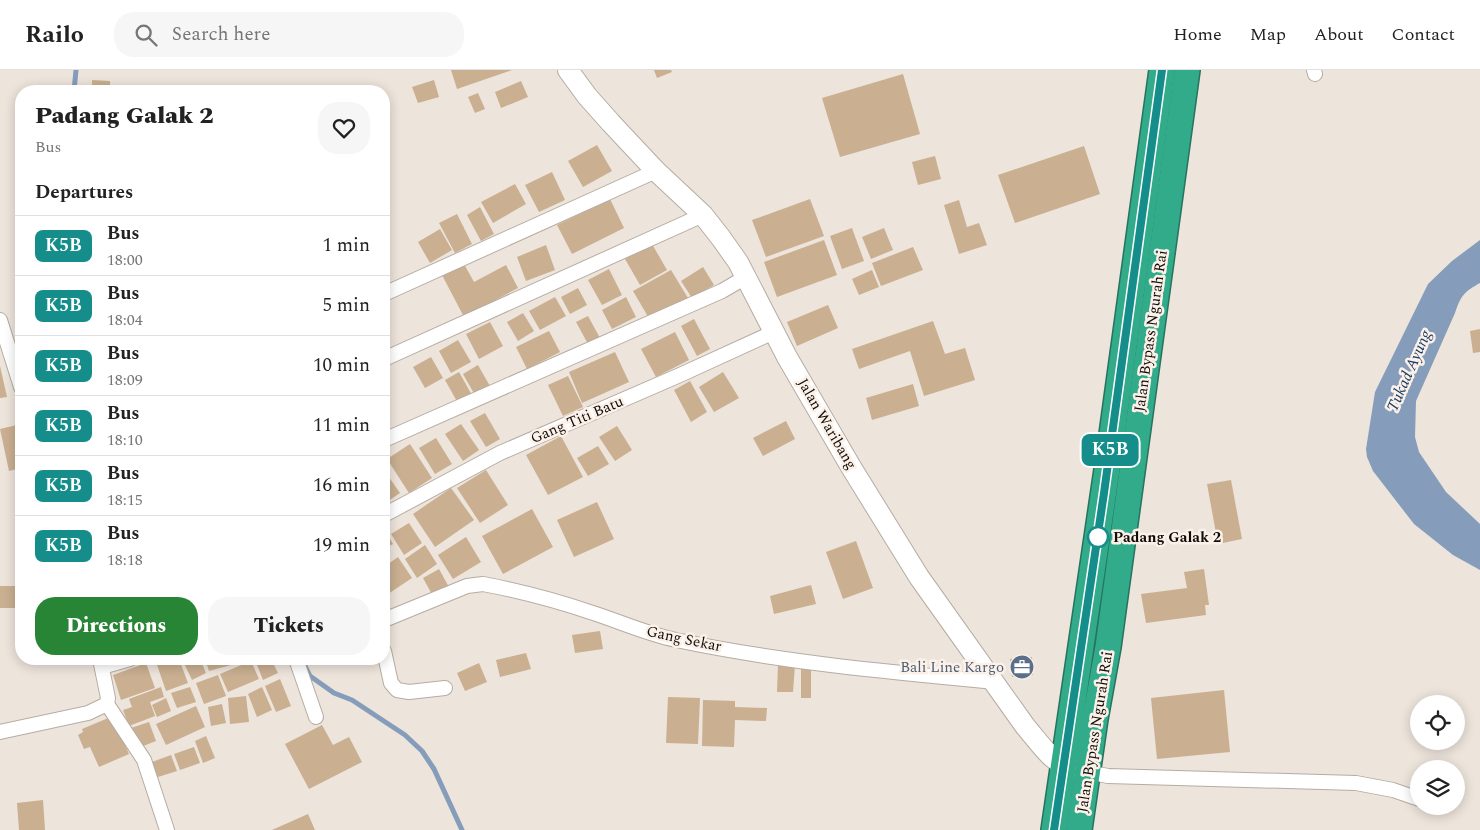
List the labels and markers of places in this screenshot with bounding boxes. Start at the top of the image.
marker: Padang Galak 2 [1087,526,1109,548]
place label: Padang Galak 2 [1113,526,1221,549]
office icon: Bali Line Kargo [1009,654,1035,680]
place label: Bali Line Kargo [900,656,1004,679]

